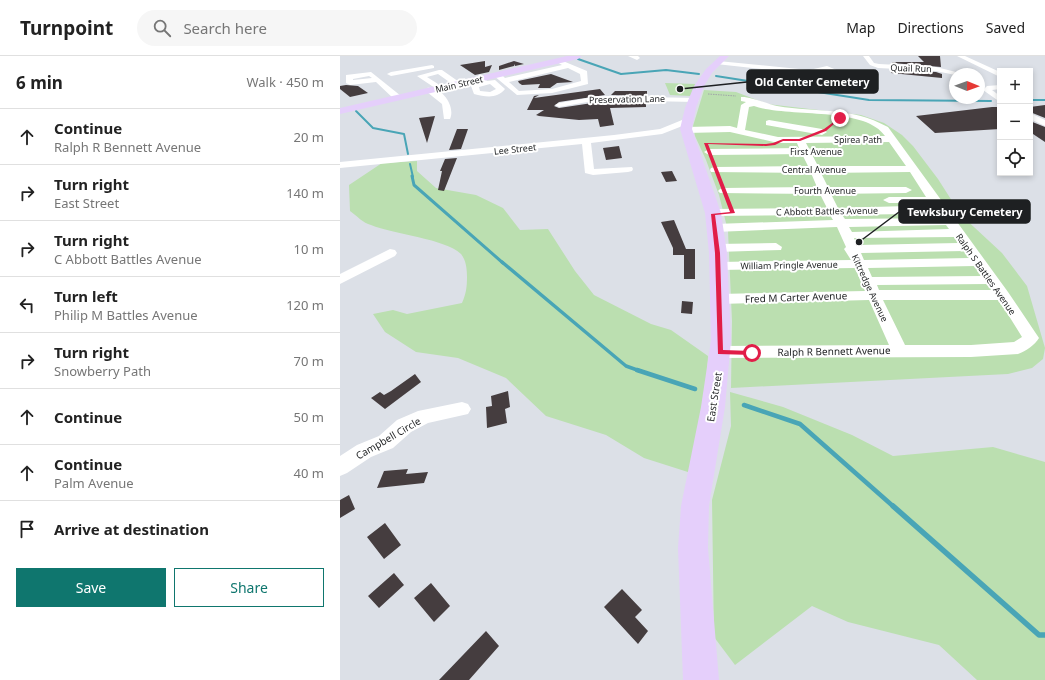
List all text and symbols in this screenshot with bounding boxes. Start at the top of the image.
search box [137,10,417,46]
text: Turnpoint [20,15,113,41]
icon: search [151,17,173,39]
text: Search here [183,18,267,38]
text: Map [846,18,875,37]
text: Directions [897,18,964,37]
text: Saved [986,18,1025,37]
street label: Quail Run [890,61,932,75]
north arrow [949,68,985,104]
map controls [997,68,1033,176]
button: + [997,68,1033,104]
callout: Old Center Cemetery [747,70,878,93]
text: 6 min [16,71,63,94]
street label: Main Street [434,72,485,96]
text: Walk · 450 m [246,73,324,91]
text: Old Center Cemetery [754,74,870,89]
street label: Preservation Lane [589,92,665,106]
button: − [997,104,1033,140]
route end [831,109,849,127]
text: Continue [54,118,122,138]
icon: ahead [16,126,38,148]
text: 20 m [294,128,324,146]
street label: Spirea Path [834,133,882,146]
text: Ralph R Bennett Avenue [54,138,201,156]
street label: Lee Street [493,140,537,158]
button: locate [997,140,1033,176]
street label: First Avenue [790,145,842,158]
street label: Central Avenue [782,163,846,176]
text: Turn right [54,174,129,194]
icon: right [16,182,38,204]
text: 140 m [286,184,324,202]
street label: Fourth Avenue [794,184,856,197]
text: East Street [54,194,119,212]
callout: Tewksbury Cemetery [899,200,1030,223]
street label: C Abbott Battles Avenue [776,204,878,218]
text: Tewksbury Cemetery [907,204,1023,219]
text: Turn right [54,230,129,250]
street label: Ralph S Battles Avenue [953,231,1019,317]
icon: right [16,238,38,260]
text: 10 m [294,240,324,258]
text: C Abbott Battles Avenue [54,250,202,268]
street label: Kittredge Avenue [849,252,891,324]
street label: William Pringle Avenue [740,258,838,272]
text: Turn left [54,286,118,306]
street label: Fred M Carter Avenue [745,288,848,306]
icon: left [16,294,38,316]
text: 120 m [286,296,324,314]
text: Philip M Battles Avenue [54,306,198,324]
text: Turn right [54,342,129,362]
street label: Ralph R Bennett Avenue [777,343,891,359]
route start [743,344,761,362]
icon: right [16,350,38,372]
text: 70 m [294,352,324,370]
text: Snowberry Path [54,362,151,380]
street label: East Street [703,371,725,423]
icon: ahead [16,406,38,428]
text: Continue [54,407,122,427]
text: 50 m [294,408,324,426]
street label: Campbell Circle [353,414,423,462]
text: Continue [54,454,122,474]
icon: ahead [16,462,38,484]
text: 40 m [294,464,324,482]
text: Palm Avenue [54,474,134,492]
icon: arrive [16,518,38,540]
text: Arrive at destination [54,519,209,539]
button: Save [16,568,166,607]
button: Share [174,568,324,607]

